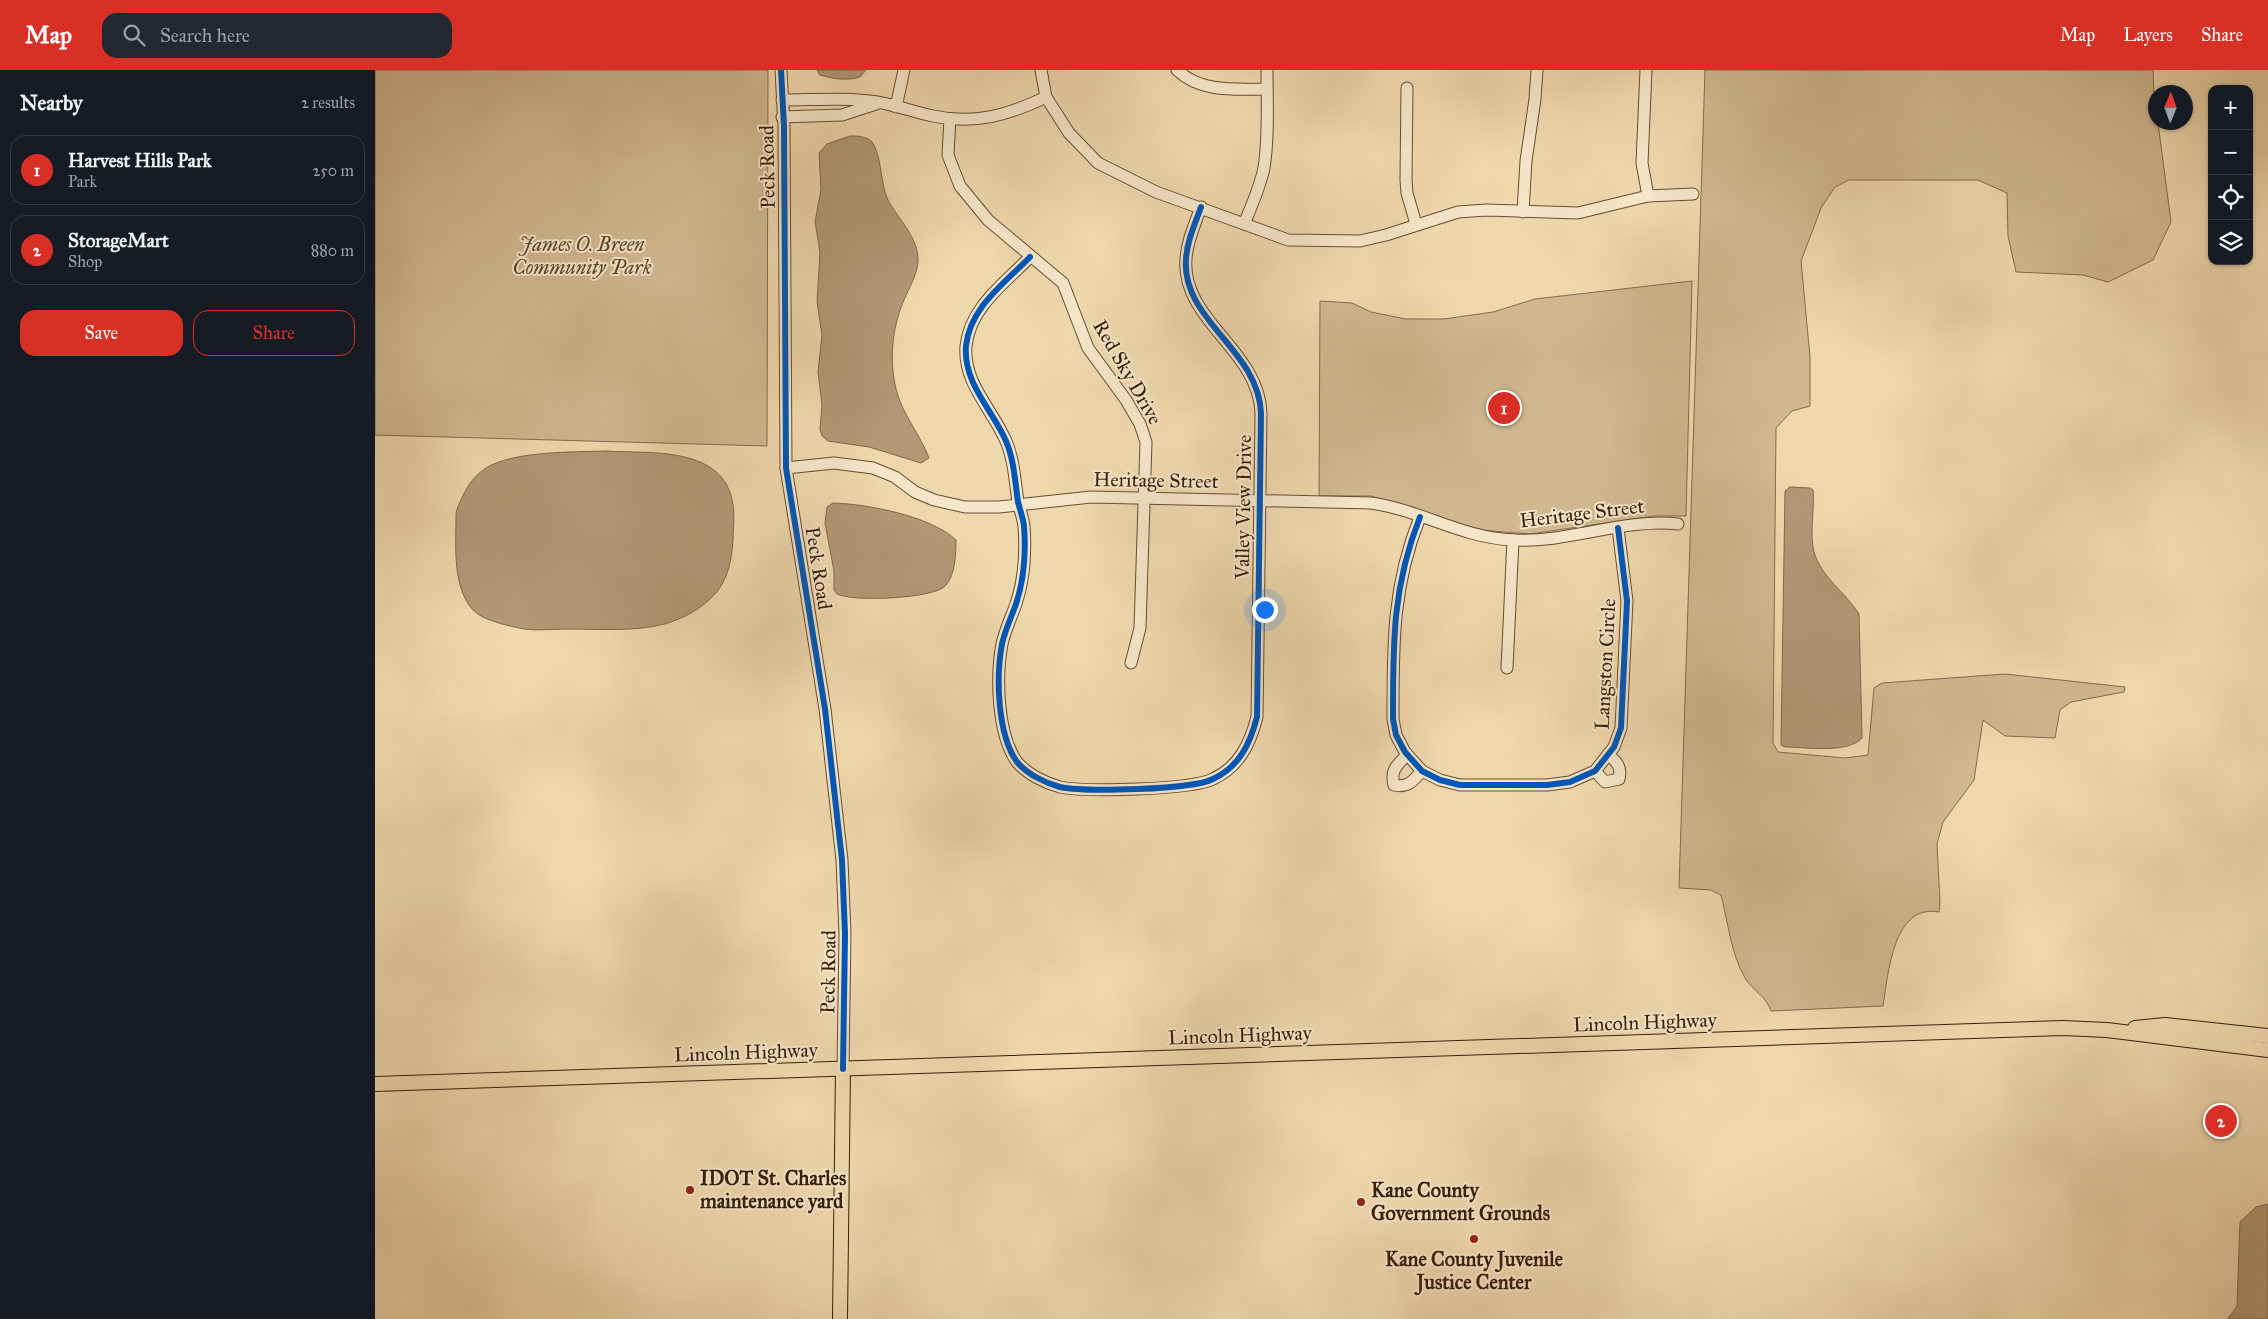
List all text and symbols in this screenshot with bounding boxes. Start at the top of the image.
search box [102,13,452,58]
text: Map [25,20,72,50]
icon: search [120,21,148,49]
text: Search here [160,24,250,47]
text: Map [2060,24,2095,46]
text: Layers [2123,24,2173,46]
text: Share [2201,24,2243,46]
north arrow [2148,85,2193,130]
map controls [2208,85,2253,265]
button: + [2208,85,2253,130]
text: Nearby [20,90,83,116]
text: 2 results [301,93,355,112]
street label: Peck Road [754,125,780,209]
button: − [2208,130,2253,175]
text: Harvest Hills Park [68,149,212,172]
text: 1 [34,161,40,180]
text: 250 m [313,161,354,180]
text: Park [68,172,97,191]
button: locate [2208,175,2253,220]
button: layers [2208,220,2253,265]
text: StorageMart [68,229,169,252]
park label: James O. Breen Community Park [512,232,652,279]
text: 2 [33,241,41,260]
text: 880 m [311,241,354,260]
text: Shop [68,252,102,271]
button: Save [20,310,183,356]
button: Share [193,310,355,356]
street label: Red Sky Drive [1088,315,1168,429]
pin: 1 [1488,389,1520,427]
street label: Valley View Drive [1230,434,1256,581]
street label: Heritage Street [1093,467,1219,494]
street label: Heritage Street [1518,493,1646,534]
street label: Peck Road [801,525,837,611]
your location [1252,597,1278,623]
street label: Langston Circle [1590,598,1621,730]
street label: Peck Road [815,930,841,1014]
street label: Lincoln Highway [1573,1007,1718,1038]
street label: Lincoln Highway [1168,1020,1313,1051]
street label: Lincoln Highway [674,1037,819,1068]
pin: 2 [2205,1102,2237,1140]
place label: IDOT St. Charles maintenance yard [699,1166,847,1214]
place label: Kane County Government Grounds [1371,1178,1551,1225]
marker: IDOT St. Charles maintenance yard [684,1184,696,1196]
marker: Kane County Government Grounds [1355,1196,1367,1208]
marker: Kane County Juvenile Justice Center [1468,1233,1480,1245]
place label: Kane County Juvenile Justice Center [1385,1247,1564,1296]

